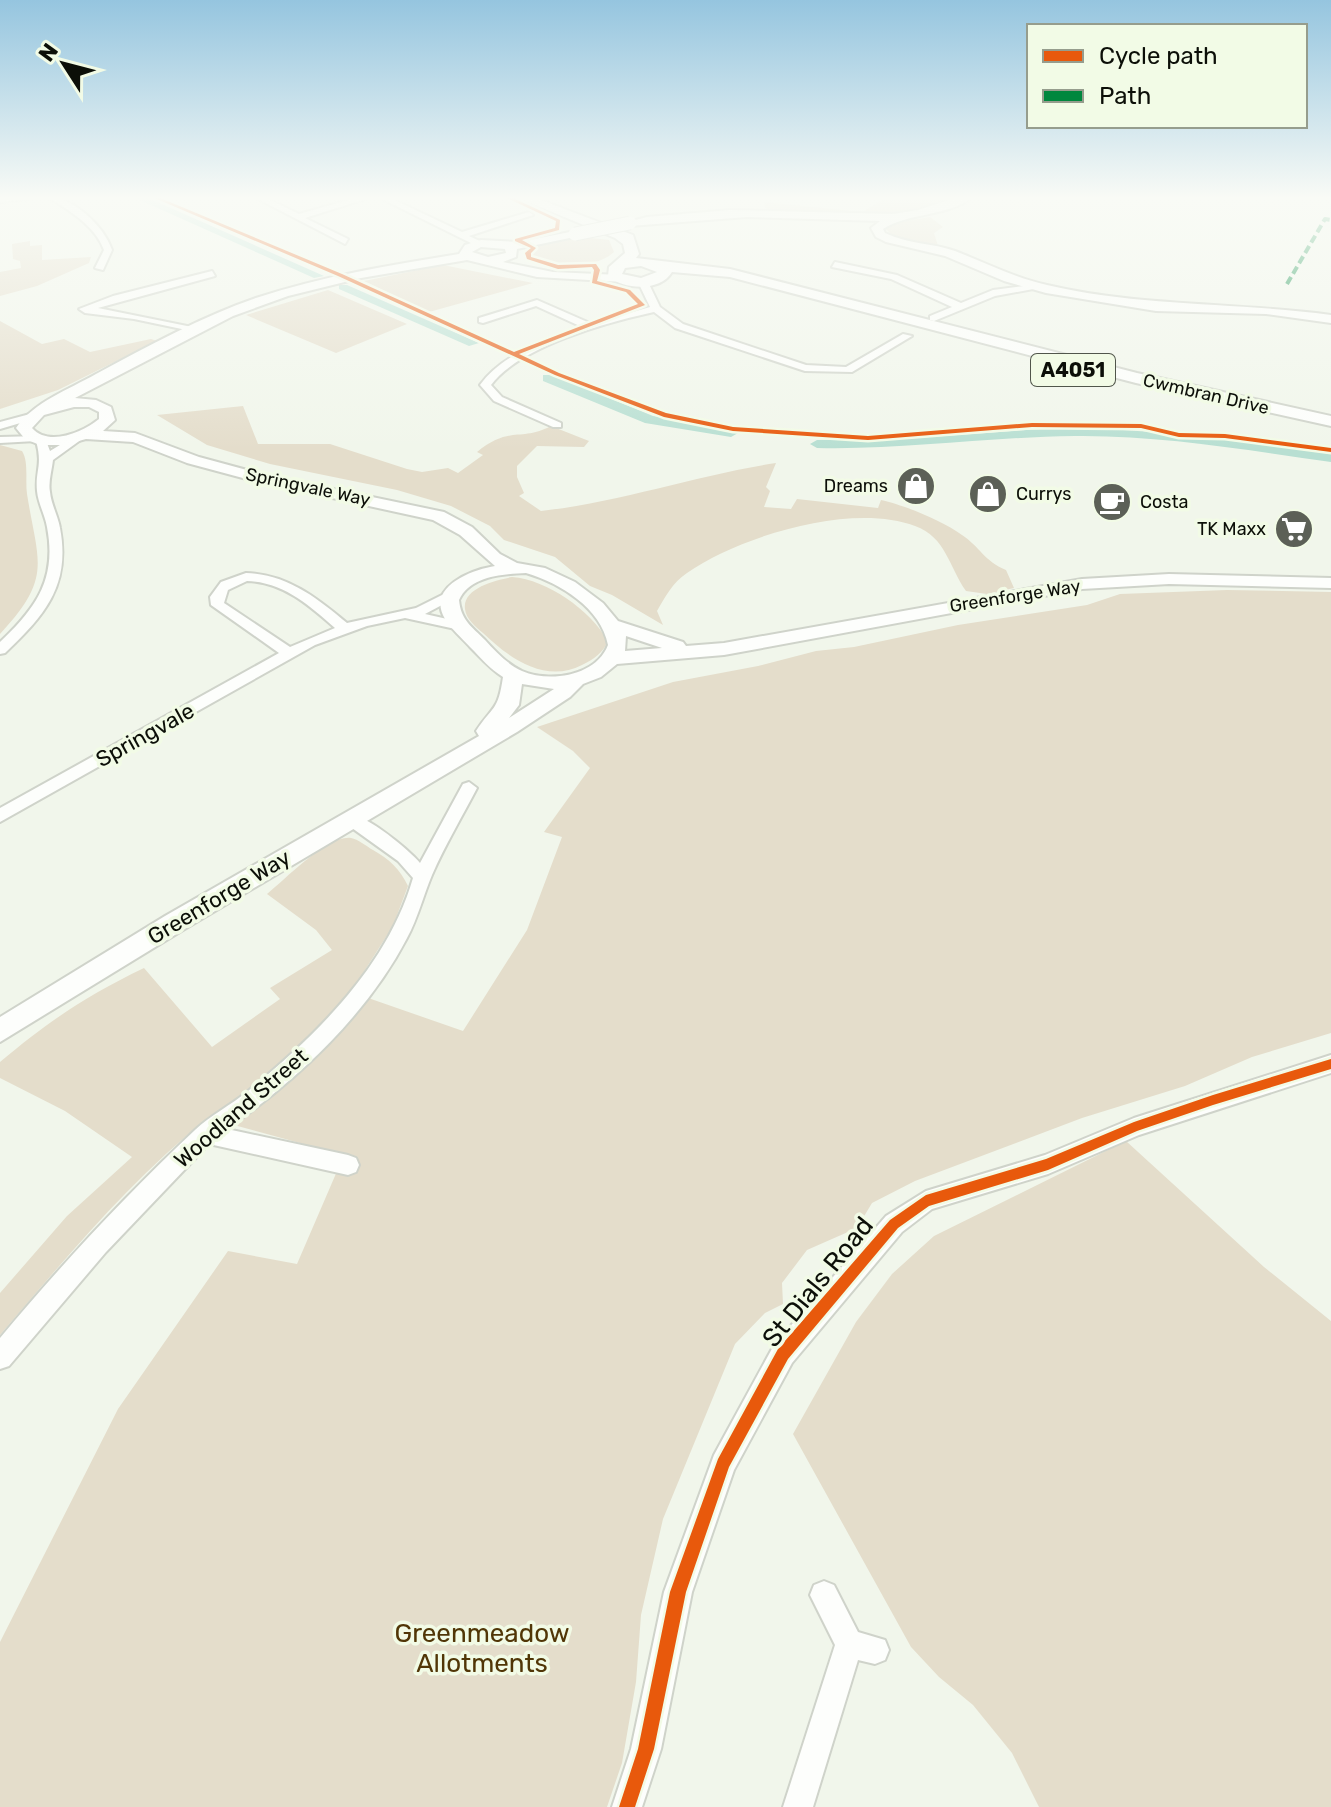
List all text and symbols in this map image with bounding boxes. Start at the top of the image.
north arrow [24,24,104,104]
legend [1027,24,1307,128]
text: N [33,38,64,67]
text: Cycle path [1099,42,1218,70]
text: Path [1099,82,1151,110]
road number: A4051 [1031,354,1115,386]
street label: Cwmbran Drive [1141,369,1271,419]
street label: Springvale Way [244,463,372,511]
shop icon: Dreams [895,465,937,507]
shop icon: Currys [967,473,1009,515]
place label: Dreams [824,475,888,497]
cafe icon: Costa [1091,481,1133,523]
place label: Currys [1016,483,1071,505]
place label: Costa [1140,491,1188,513]
supermarket icon: TK Maxx [1273,508,1315,550]
place label: TK Maxx [1197,518,1266,540]
street label: Greenforge Way [948,575,1082,617]
street label: Springvale [91,697,199,773]
street label: Greenforge Way [143,844,295,950]
street label: Woodland Street [169,1042,314,1173]
street label: St Dials Road [756,1211,880,1353]
park label: Greenmeadow Allotments [394,1618,570,1679]

